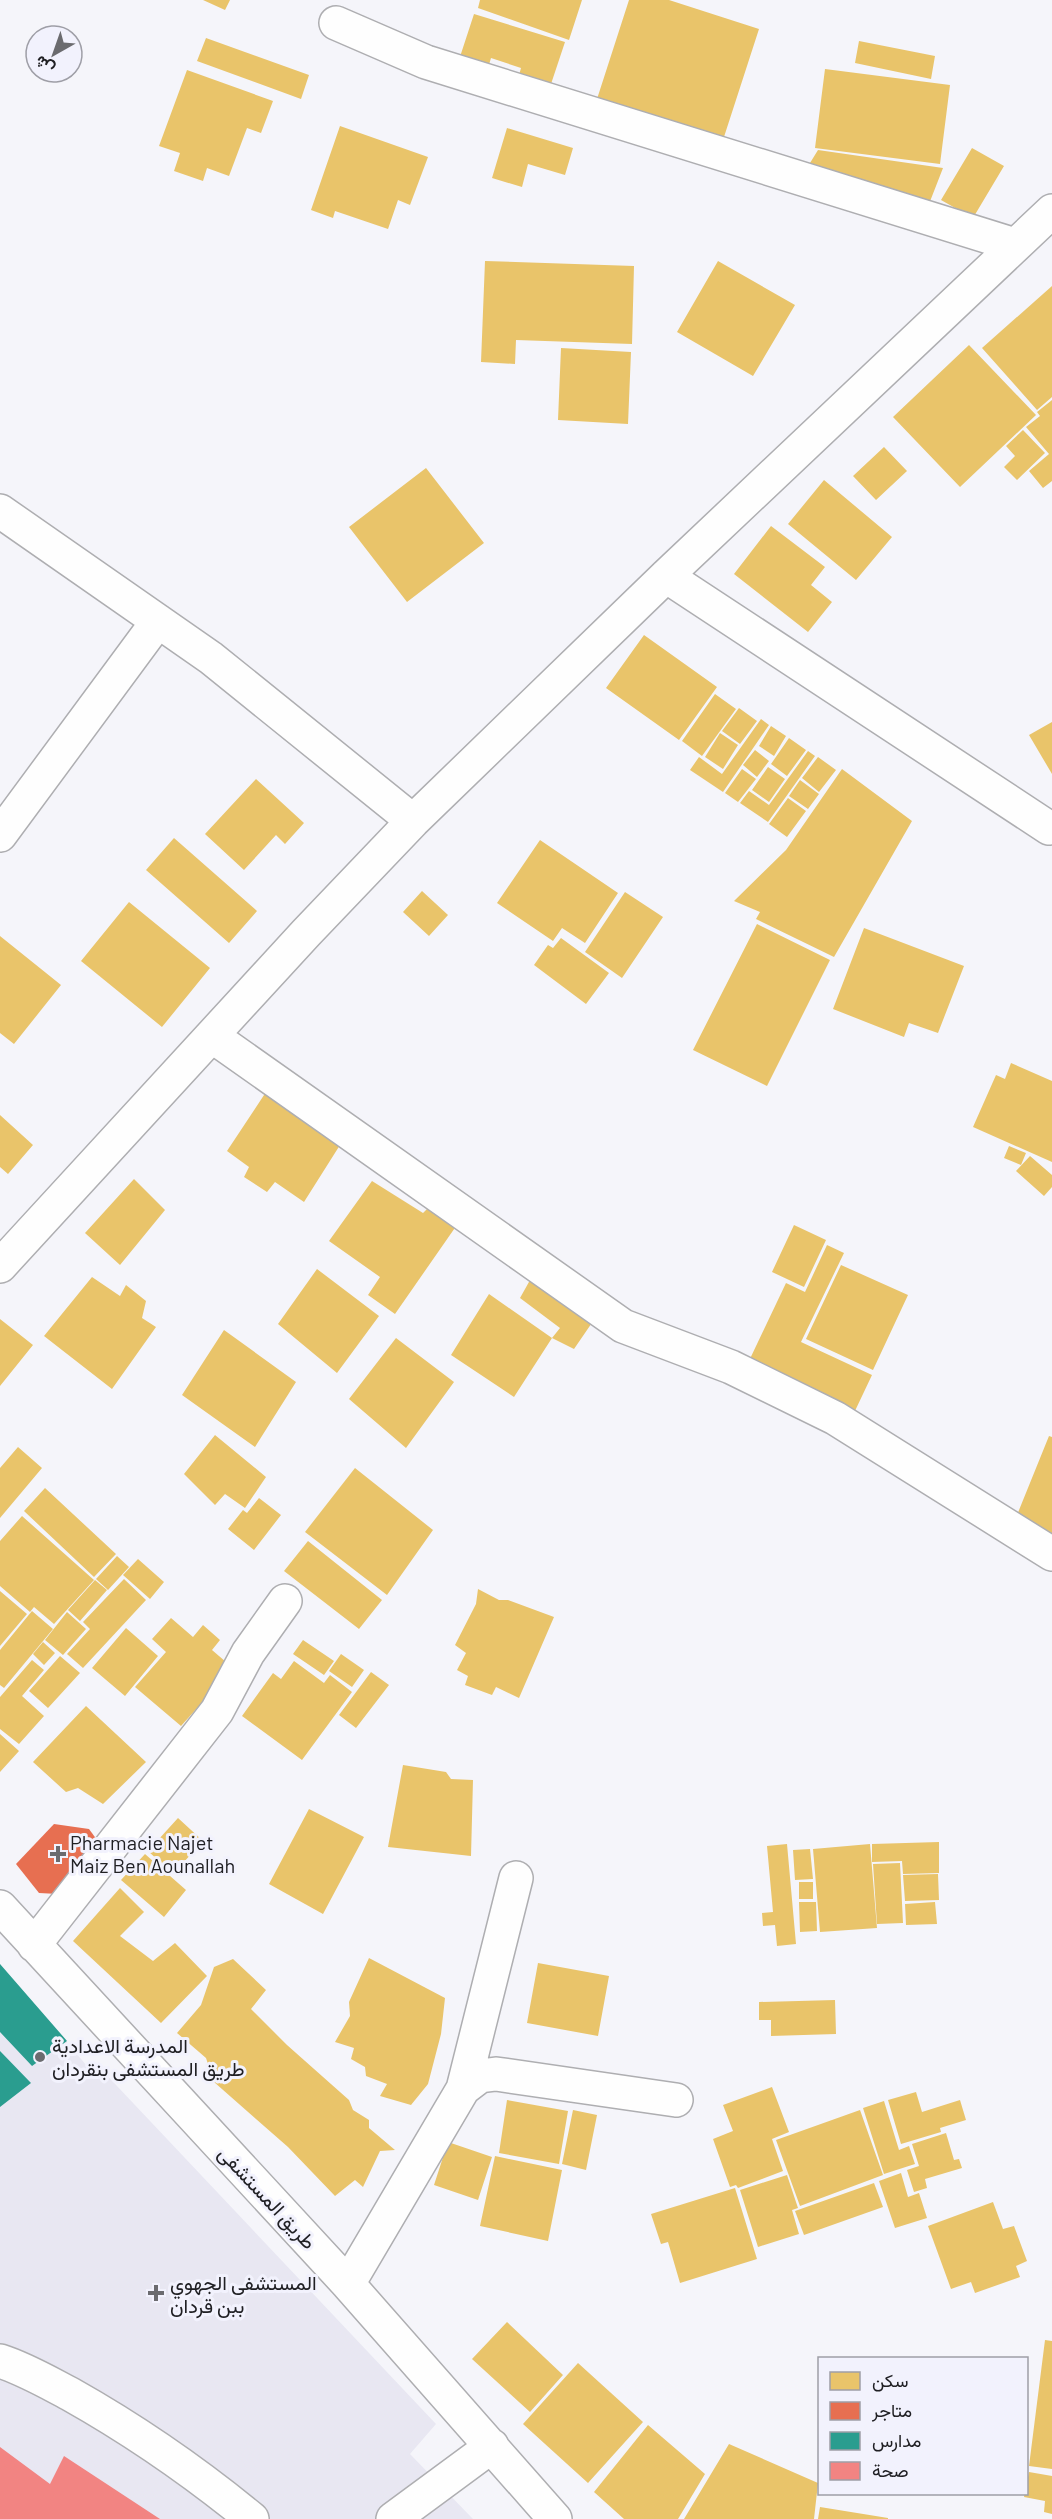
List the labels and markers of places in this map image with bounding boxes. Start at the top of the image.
place label: Pharmacie Najet Maiz Ben Aounallah [70,1830,235,1877]
marker: Pharmacie Najet Maiz Ben Aounallah [51,1847,65,1861]
place label: المدرسة الاعدادية طريق المستشفى بنقردان [52,2033,245,2082]
marker: المدرسة الاعدادية طريق المستشفى بنقردان [33,2050,47,2064]
place label: المستشفى الجهوي ببن قردان [170,2270,317,2319]
marker: المستشفى الجهوي ببن قردان [147,2284,165,2302]

